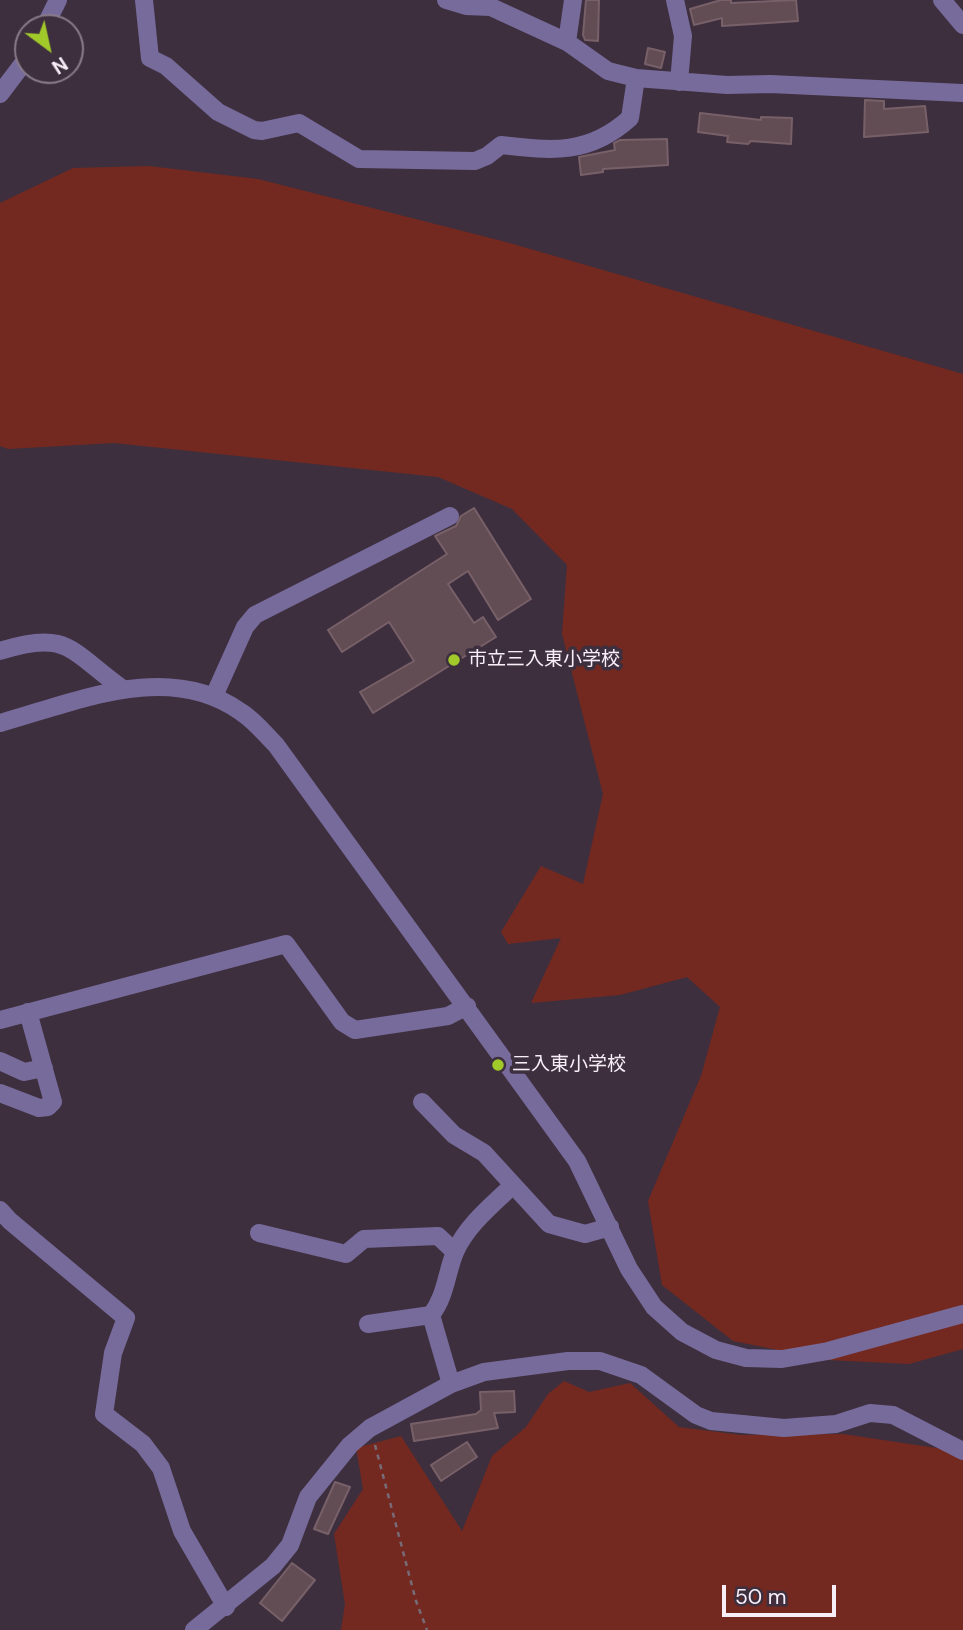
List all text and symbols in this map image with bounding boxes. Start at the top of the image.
north arrow [14,14,84,84]
text: N [47,51,72,80]
place label: 市立三入東小学校 [468,649,620,671]
marker: 市立三入東小学校 [446,652,462,668]
place label: 三入東小学校 [512,1054,626,1076]
marker: 三入東小学校 [490,1057,506,1073]
scale bar [725,1570,839,1614]
text: 50 m [735,1583,786,1611]

